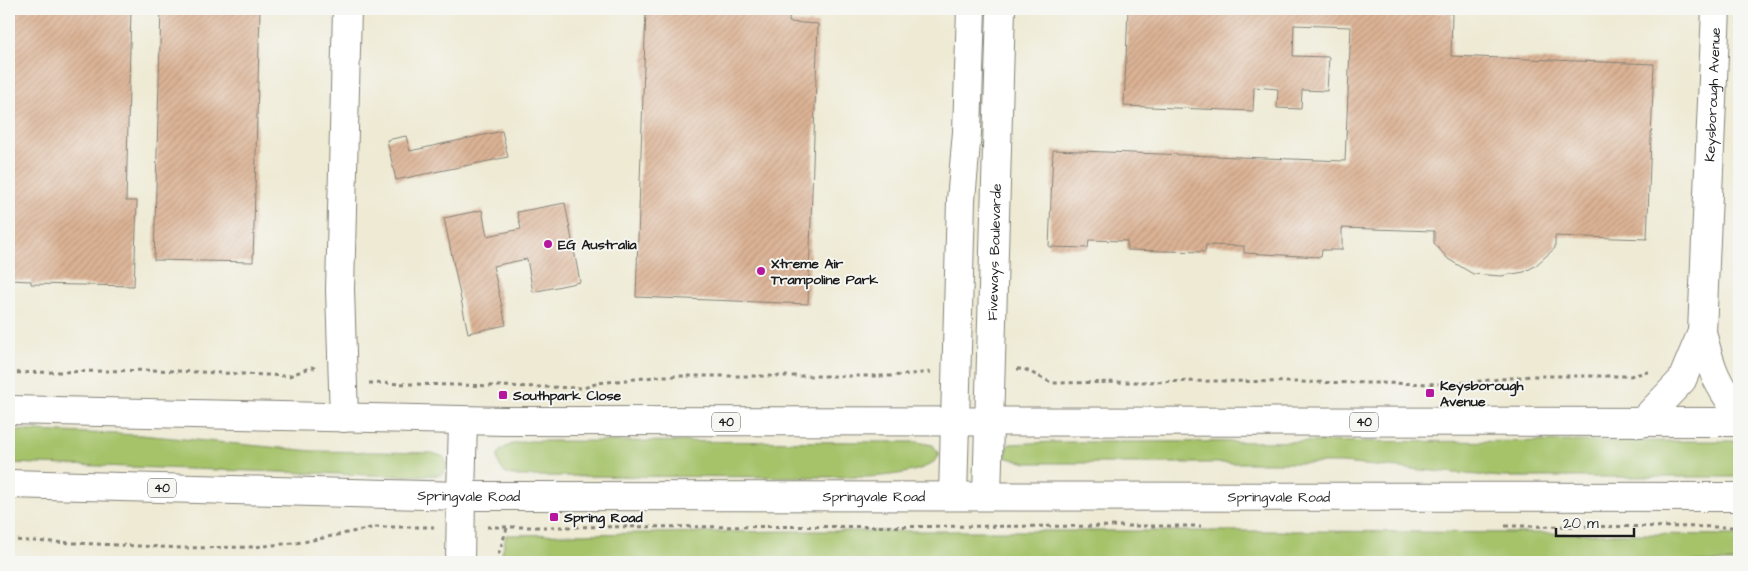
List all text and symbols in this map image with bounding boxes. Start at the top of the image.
street label: Keysborough Avenue [1700,27,1726,162]
street label: Fiveways Boulevarde [983,183,1007,321]
place label: EG Australia [558,235,638,255]
marker: EG Australia [542,238,554,250]
place label: Xtreme Air Trampoline Park [770,254,878,290]
marker: Xtreme Air Trampoline Park [755,265,767,277]
place label: Keysborough Avenue [1440,376,1524,412]
place label: Southpark Close [512,386,621,406]
marker: Keysborough Avenue [1424,387,1436,399]
marker: Southpark Close [497,389,509,401]
road number: 40 [712,412,740,432]
road number: 40 [1350,412,1378,432]
road number: 40 [148,478,176,498]
street label: Springvale Road [417,486,520,507]
street label: Springvale Road [822,487,925,507]
street label: Springvale Road [1227,488,1330,508]
scale bar [1556,506,1633,538]
place label: Spring Road [563,508,643,529]
marker: Spring Road [548,511,560,523]
text: 20 m [1563,513,1599,534]

